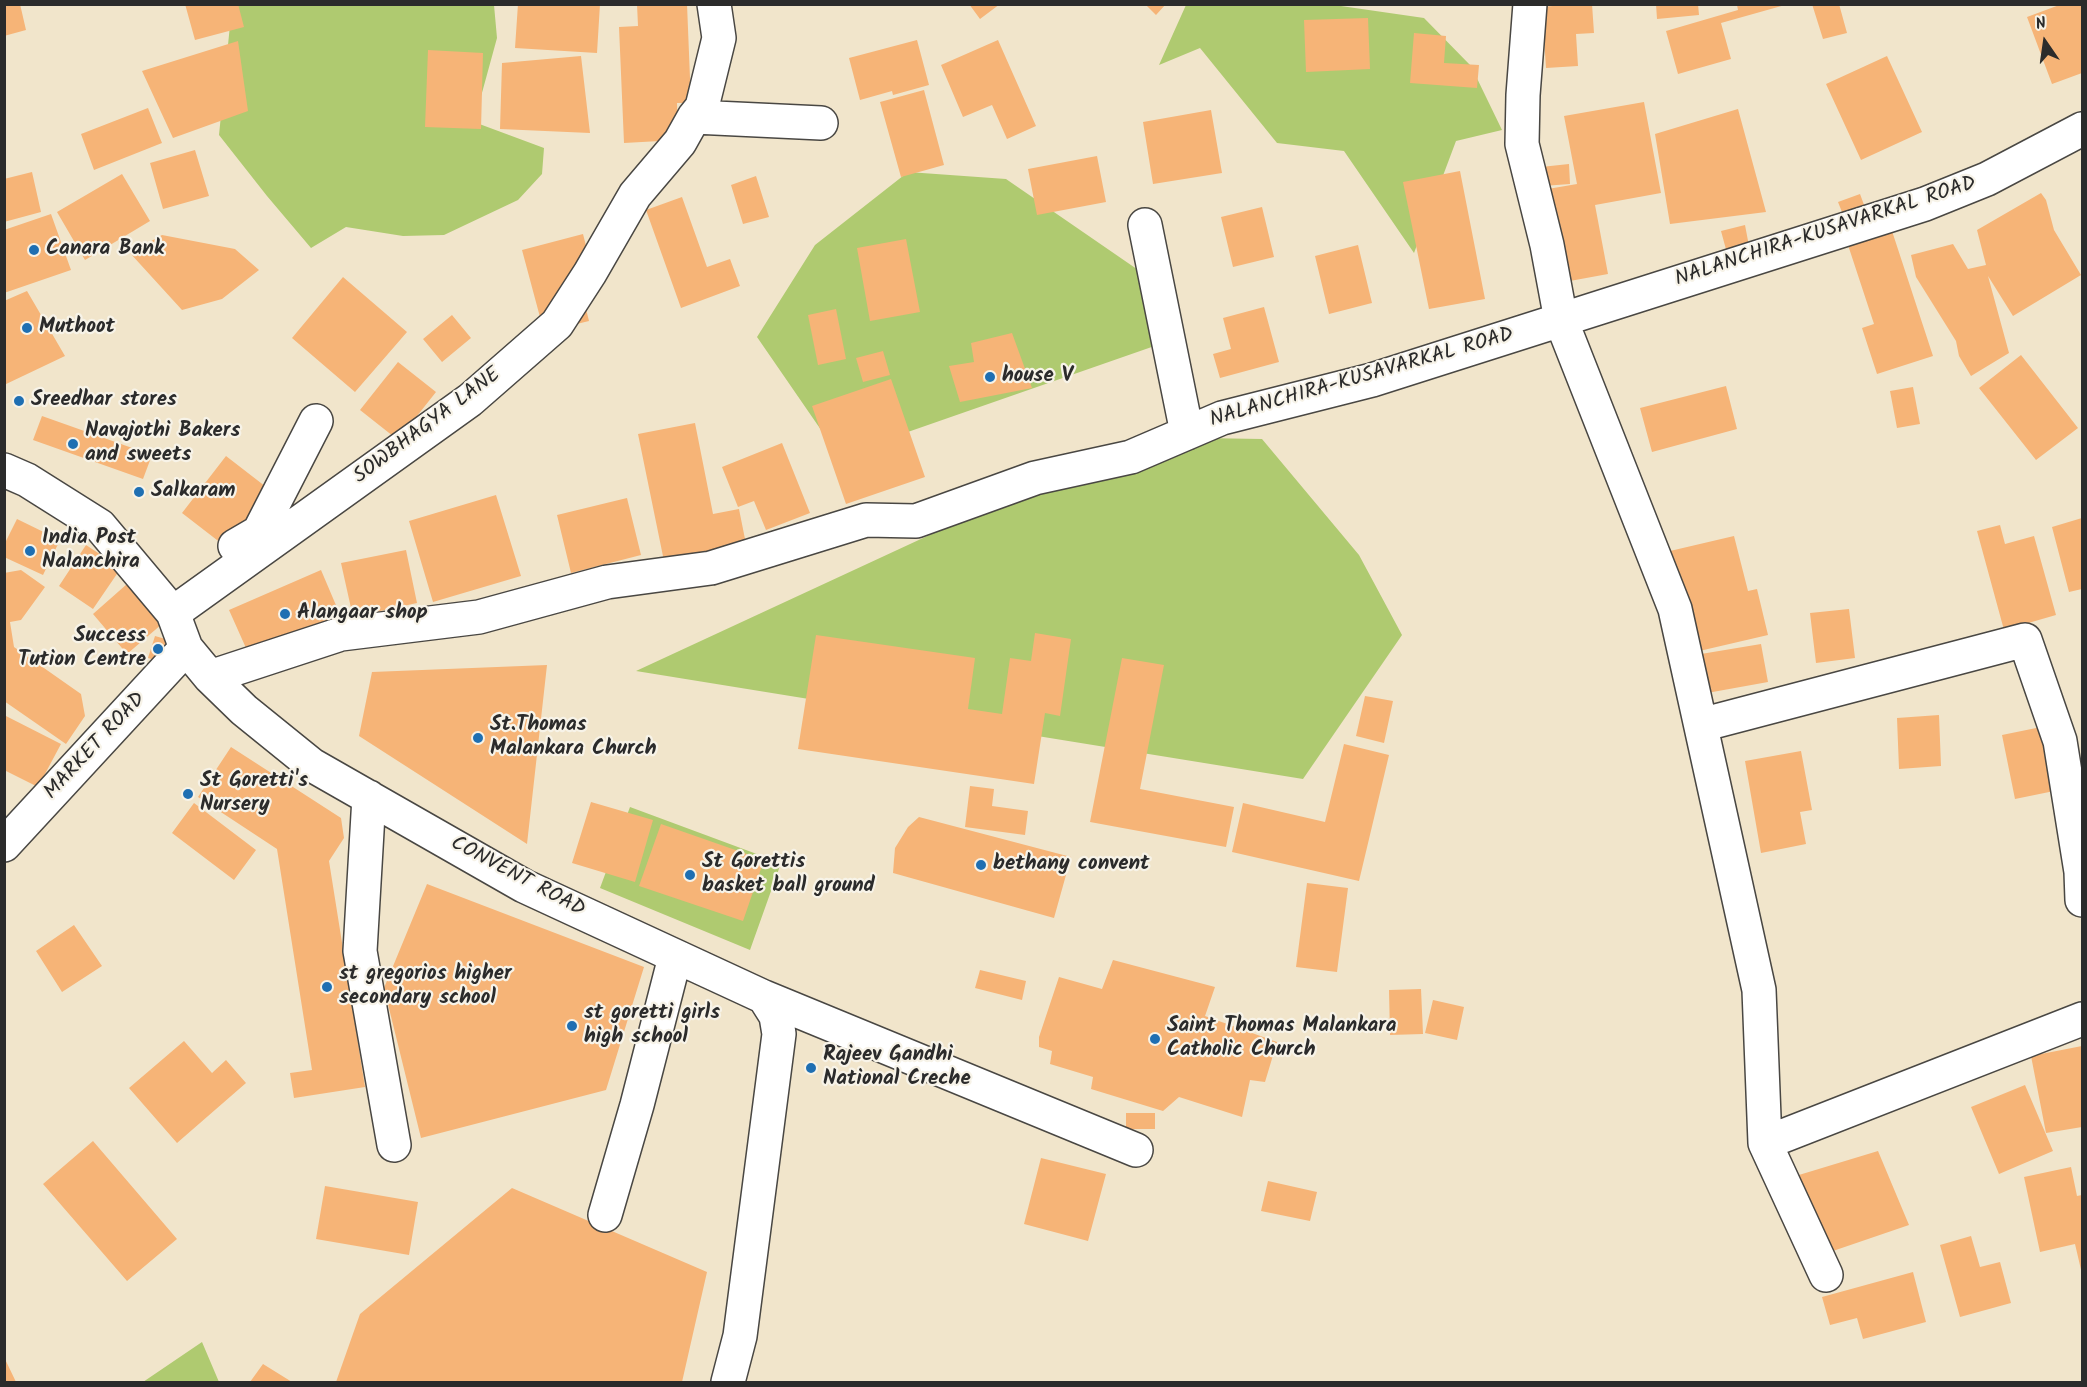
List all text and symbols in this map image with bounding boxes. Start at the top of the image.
text: N [2033,11,2049,37]
north arrow [2015,12,2075,72]
street label: NALANCHIRA-KUSAVARKAL ROAD [1672,172,1980,294]
place label: Canara Bank [46,237,164,263]
marker: Canara Bank [27,243,41,257]
place label: Muthoot [39,315,115,341]
marker: Muthoot [20,321,34,335]
street label: NALANCHIRA-KUSAVARKAL ROAD [1207,323,1517,435]
street label: SOWBHAGYA LANE [350,364,506,490]
place label: house V [1002,364,1073,390]
marker: house V [983,370,997,384]
place label: Sreedhar stores [31,388,177,414]
marker: Sreedhar stores [12,394,26,408]
place label: Navajothi Bakers and sweets [85,419,240,469]
marker: Navajothi Bakers and sweets [66,437,80,451]
place label: Salkaram [151,479,235,505]
marker: Salkaram [132,485,146,499]
place label: India Post Nalanchira [42,526,140,576]
marker: India Post Nalanchira [23,544,37,558]
place label: Alangaar shop [297,601,428,627]
marker: Alangaar shop [278,607,292,621]
place label: Success Tution Centre [18,624,146,674]
marker: Success Tution Centre [151,642,165,656]
street label: MARKET ROAD [40,688,152,806]
place label: St.Thomas Malankara Church [490,713,657,763]
marker: St.Thomas Malankara Church [471,731,485,745]
place label: St Goretti's Nursery [200,769,308,819]
marker: St Goretti's Nursery [181,787,195,801]
street label: CONVENT ROAD [446,832,588,924]
place label: St Gorettis basket ball ground [702,850,875,900]
place label: bethany convent [993,852,1149,878]
marker: bethany convent [974,858,988,872]
marker: St Gorettis basket ball ground [683,868,697,882]
place label: st gregorios higher secondary school [339,962,512,1012]
marker: st gregorios higher secondary school [320,980,334,994]
place label: st goretti girls high school [584,1001,720,1051]
place label: Saint Thomas Malankara Catholic Church [1167,1014,1396,1064]
marker: st goretti girls high school [565,1019,579,1033]
marker: Saint Thomas Malankara Catholic Church [1148,1032,1162,1046]
place label: Rajeev Gandhi National Creche [823,1043,971,1093]
marker: Rajeev Gandhi National Creche [804,1061,818,1075]

